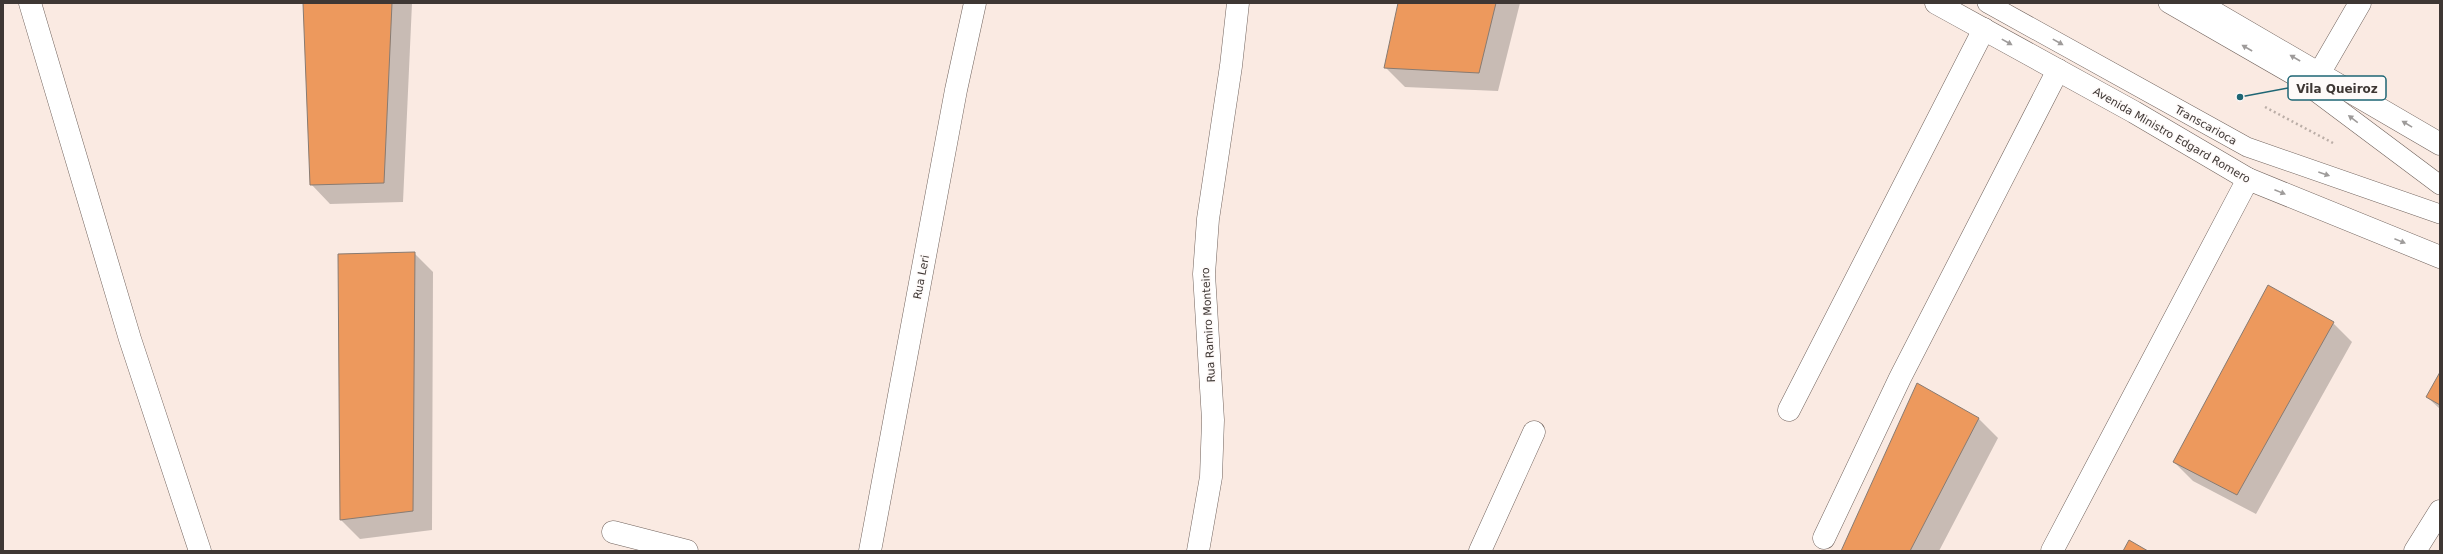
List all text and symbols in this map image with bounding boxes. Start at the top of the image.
one-way arrow [2001,38,2013,45]
one-way arrow [2052,39,2064,46]
one-way arrow [2241,45,2253,52]
one-way arrow [2289,55,2301,61]
callout: Vila Queiroz [2288,76,2386,100]
text: Vila Queiroz [2296,82,2378,96]
street label: Avenida Ministro Edgard Romero [2091,85,2253,186]
street label: Transcarioca [2172,103,2239,148]
one-way arrow [2347,115,2358,124]
one-way arrow [2401,121,2413,128]
one-way arrow [2318,171,2330,177]
one-way arrow [2274,189,2285,195]
one-way arrow [2395,238,2406,244]
street label: Rua Leri [911,254,932,300]
street label: Rua Ramiro Monteiro [1199,267,1218,383]

